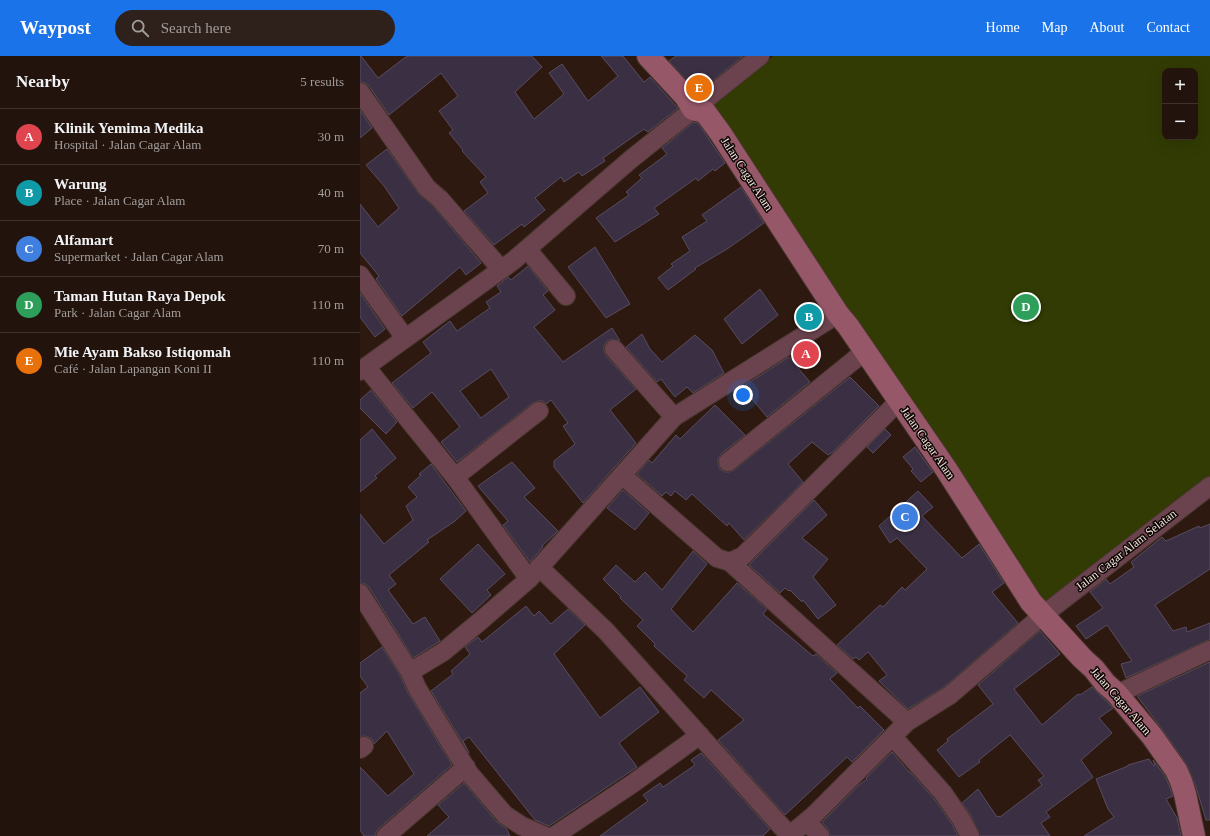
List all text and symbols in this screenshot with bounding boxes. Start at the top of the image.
search box [115,10,395,46]
text: Waypost [20,17,91,38]
icon: search [129,17,151,39]
text: Search here [161,20,231,36]
text: Home [986,20,1020,35]
text: Map [1042,20,1067,35]
text: About [1089,20,1124,35]
text: Contact [1146,20,1190,35]
map controls [1162,68,1198,140]
button: + [1162,68,1198,104]
text: Nearby [16,72,70,91]
pin: E [686,73,712,103]
text: 5 results [300,74,344,89]
button: − [1162,104,1198,140]
text: Klinik Yemima Medika [54,120,203,136]
text: A [24,129,34,144]
text: 30 m [318,129,344,144]
street label: Jalan Cagar Alam [718,134,776,214]
text: Hospital · Jalan Cagar Alam [54,137,201,152]
text: Warung [54,176,107,192]
text: B [25,185,33,200]
text: 40 m [318,185,344,200]
text: Place · Jalan Cagar Alam [54,193,185,208]
text: Alfamart [54,232,113,248]
text: C [24,241,34,256]
text: 70 m [318,241,344,256]
text: Supermarket · Jalan Cagar Alam [54,249,224,264]
text: Taman Hutan Raya Depok [54,288,226,304]
pin: D [1013,292,1039,322]
text: D [24,297,34,312]
text: 110 m [312,297,344,312]
pin: B [796,302,822,332]
text: Park · Jalan Cagar Alam [54,305,181,320]
pin: A [793,339,819,369]
text: Mie Ayam Bakso Istiqomah [54,344,231,360]
text: E [25,353,33,368]
text: 110 m [312,353,344,368]
text: Café · Jalan Lapangan Koni II [54,361,212,376]
your location [733,385,753,405]
street label: Jalan Cagar Alam [898,404,959,482]
pin: C [892,502,918,532]
street label: Jalan Cagar Alam Selatan [1073,506,1179,594]
street label: Jalan Cagar Alam [1088,664,1155,738]

